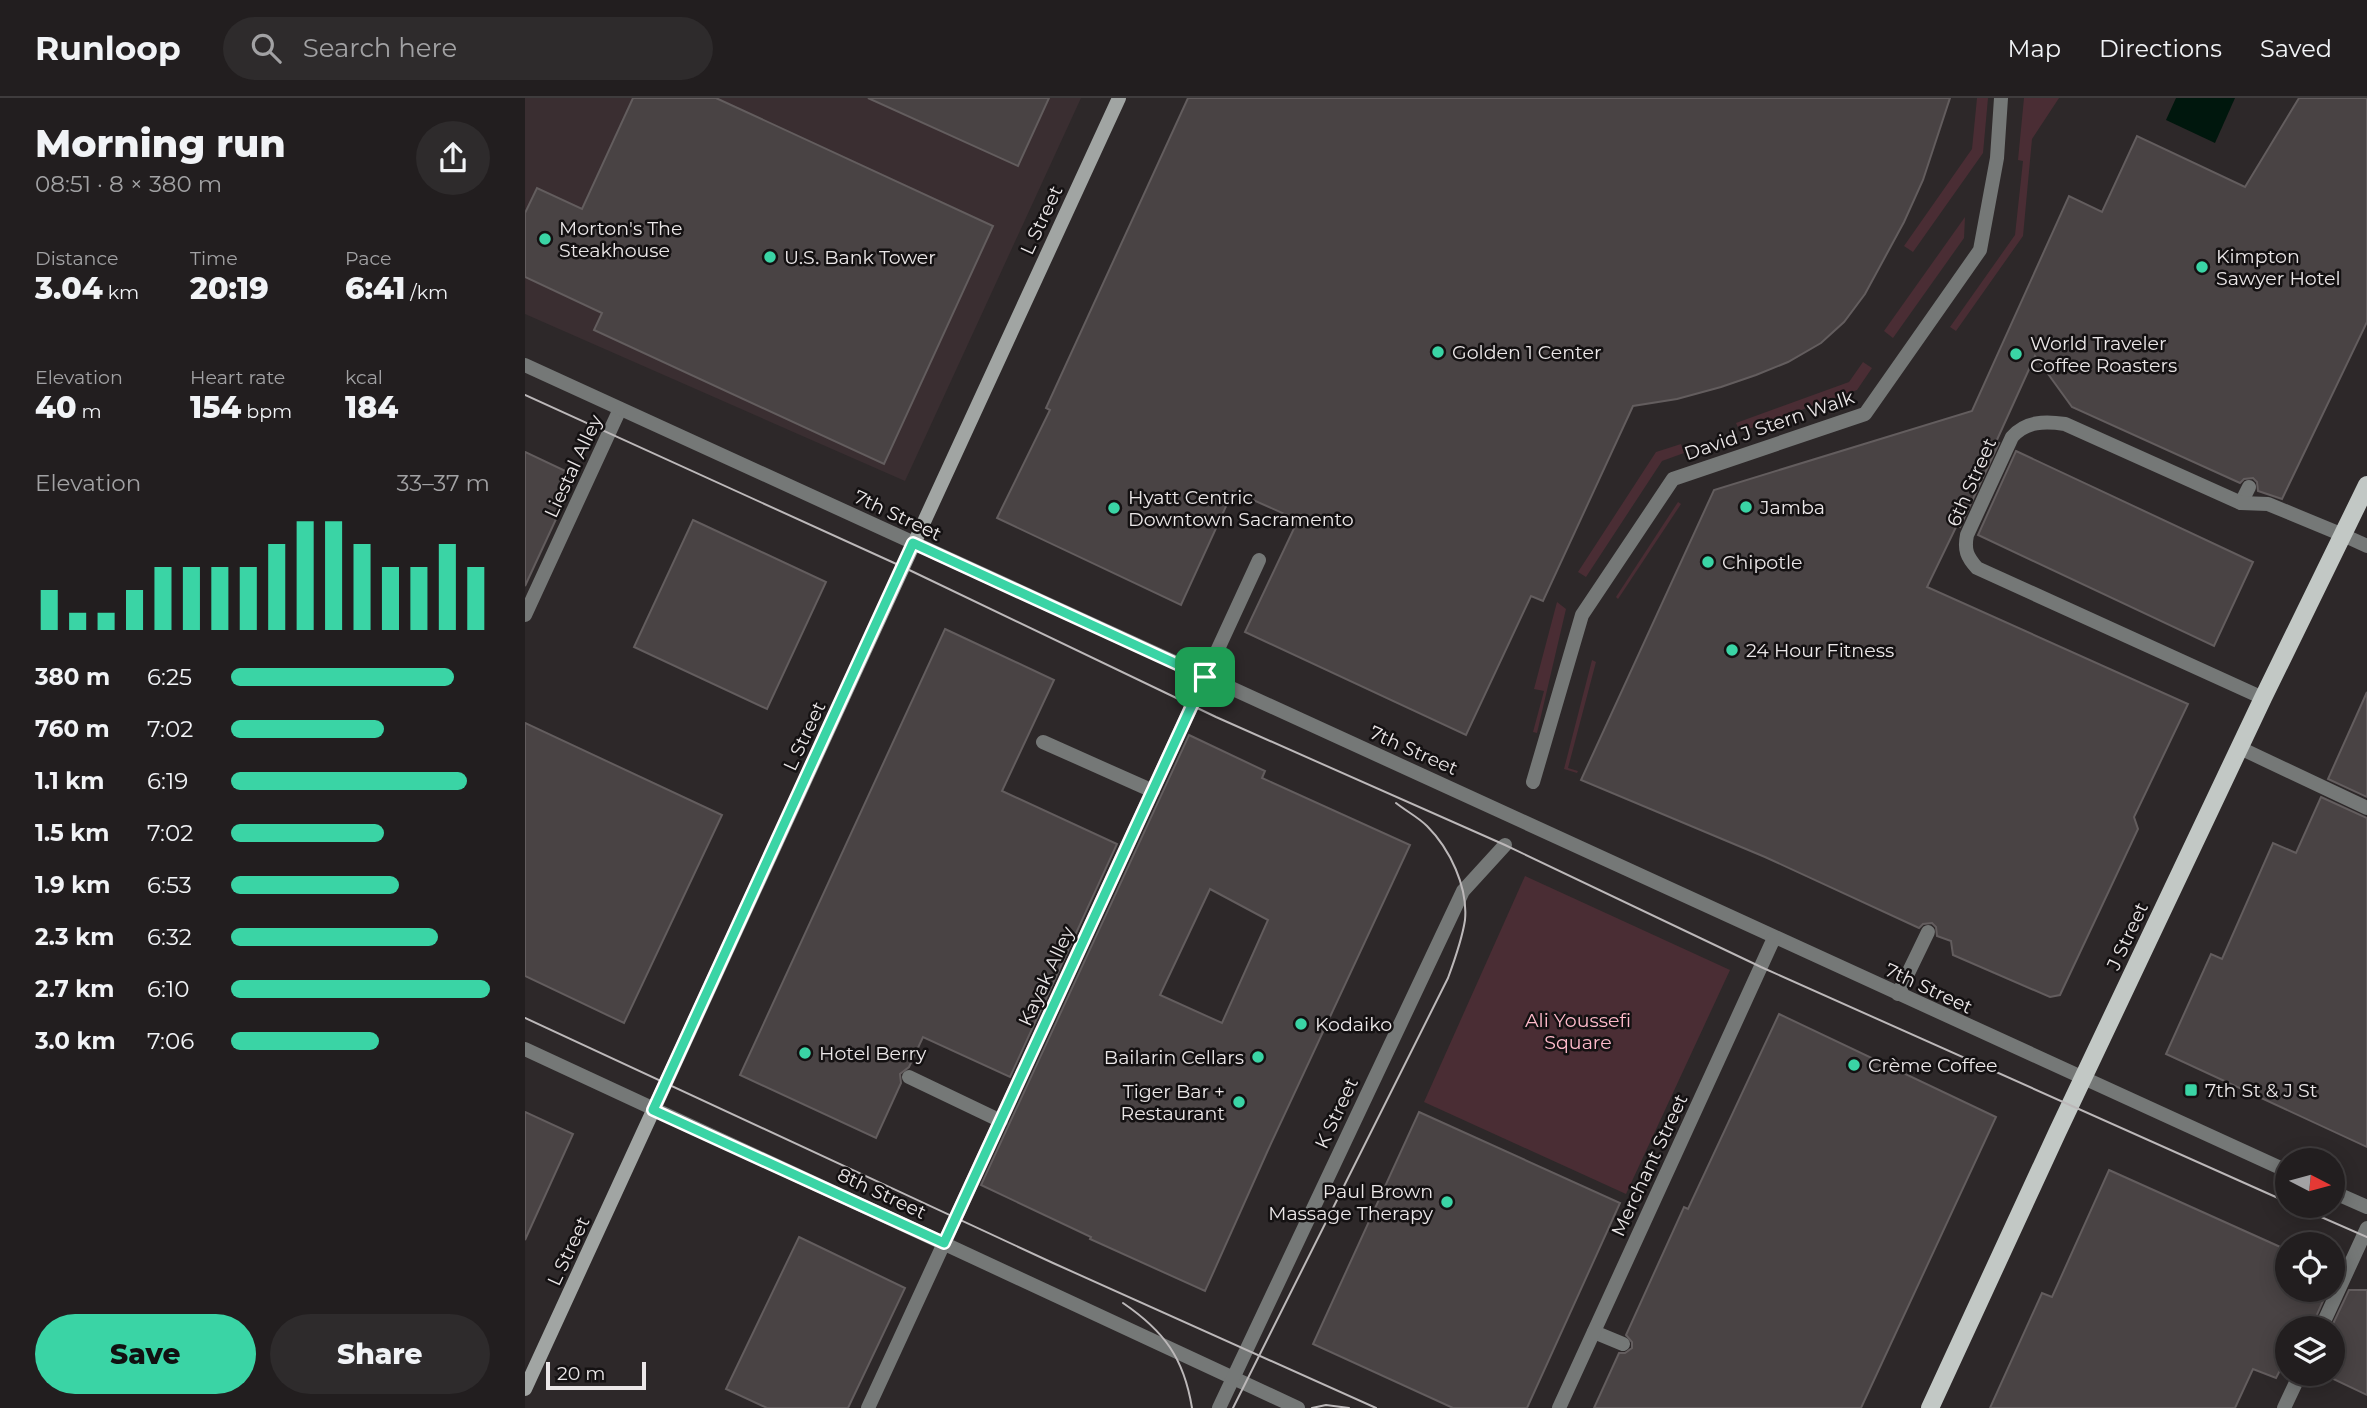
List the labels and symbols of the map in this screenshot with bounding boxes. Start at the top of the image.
street label: L Street [1015,182,1068,258]
place label: Morton's The Steakhouse [559,217,682,262]
marker: Morton's The Steakhouse [537,231,553,247]
place label: Kimpton Sawyer Hotel [2216,245,2341,290]
place label: U.S. Bank Tower [784,246,936,269]
marker: U.S. Bank Tower [762,249,778,265]
marker: Kimpton Sawyer Hotel [2194,259,2210,275]
place label: World Traveler Coffee Roasters [2030,332,2177,377]
place label: Golden 1 Center [1452,341,1602,364]
marker: Golden 1 Center [1430,344,1446,360]
marker: World Traveler Coffee Roasters [2008,346,2024,362]
street label: David J Stern Walk [1681,385,1858,465]
street label: Liestal Alley [540,410,608,521]
street label: 6th Street [1942,434,2001,530]
street label: 7th Street [850,485,945,546]
place label: Hyatt Centric Downtown Sacramento [1128,486,1354,531]
place label: Jamba [1759,496,1825,519]
marker: Jamba [1738,499,1754,515]
marker: Hyatt Centric Downtown Sacramento [1106,500,1122,516]
place label: Chipotle [1722,551,1803,574]
marker: Chipotle [1700,554,1716,570]
place label: 24 Hour Fitness [1746,639,1894,662]
marker: 24 Hour Fitness [1724,642,1740,658]
pin [1175,647,1235,707]
street label: L Street [778,698,831,774]
street label: 7th Street [1366,721,1462,780]
street label: J Street [2101,898,2153,975]
street label: Kayak Alley [1013,922,1080,1030]
street label: 7th Street [1881,958,1976,1019]
park label: Ali Youssefi Square [1525,1009,1631,1054]
place label: Kodaiko [1315,1013,1392,1036]
marker: Kodaiko [1293,1016,1309,1032]
place label: Hotel Berry [819,1042,927,1065]
marker: Hotel Berry [797,1045,813,1061]
place label: Bailarin Cellars [1104,1046,1244,1069]
marker: Bailarin Cellars [1250,1049,1266,1065]
place label: Crème Coffee [1868,1054,1998,1077]
marker: Crème Coffee [1846,1057,1862,1073]
street label: K Street [1310,1074,1363,1152]
place label: 7th St & J St [2205,1079,2318,1102]
place label: Tiger Bar + Restaurant [1121,1080,1225,1125]
marker: 7th St & J St [2183,1082,2199,1098]
street label: Merchant Street [1606,1090,1693,1240]
marker: Tiger Bar + Restaurant [1231,1094,1247,1110]
north arrow [2275,1148,2345,1218]
street label: 8th Street [834,1163,930,1224]
place label: Paul Brown Massage Therapy [1268,1180,1434,1225]
marker: Paul Brown Massage Therapy [1439,1194,1455,1210]
street label: L Street [542,1213,595,1289]
scale bar [546,1359,646,1391]

